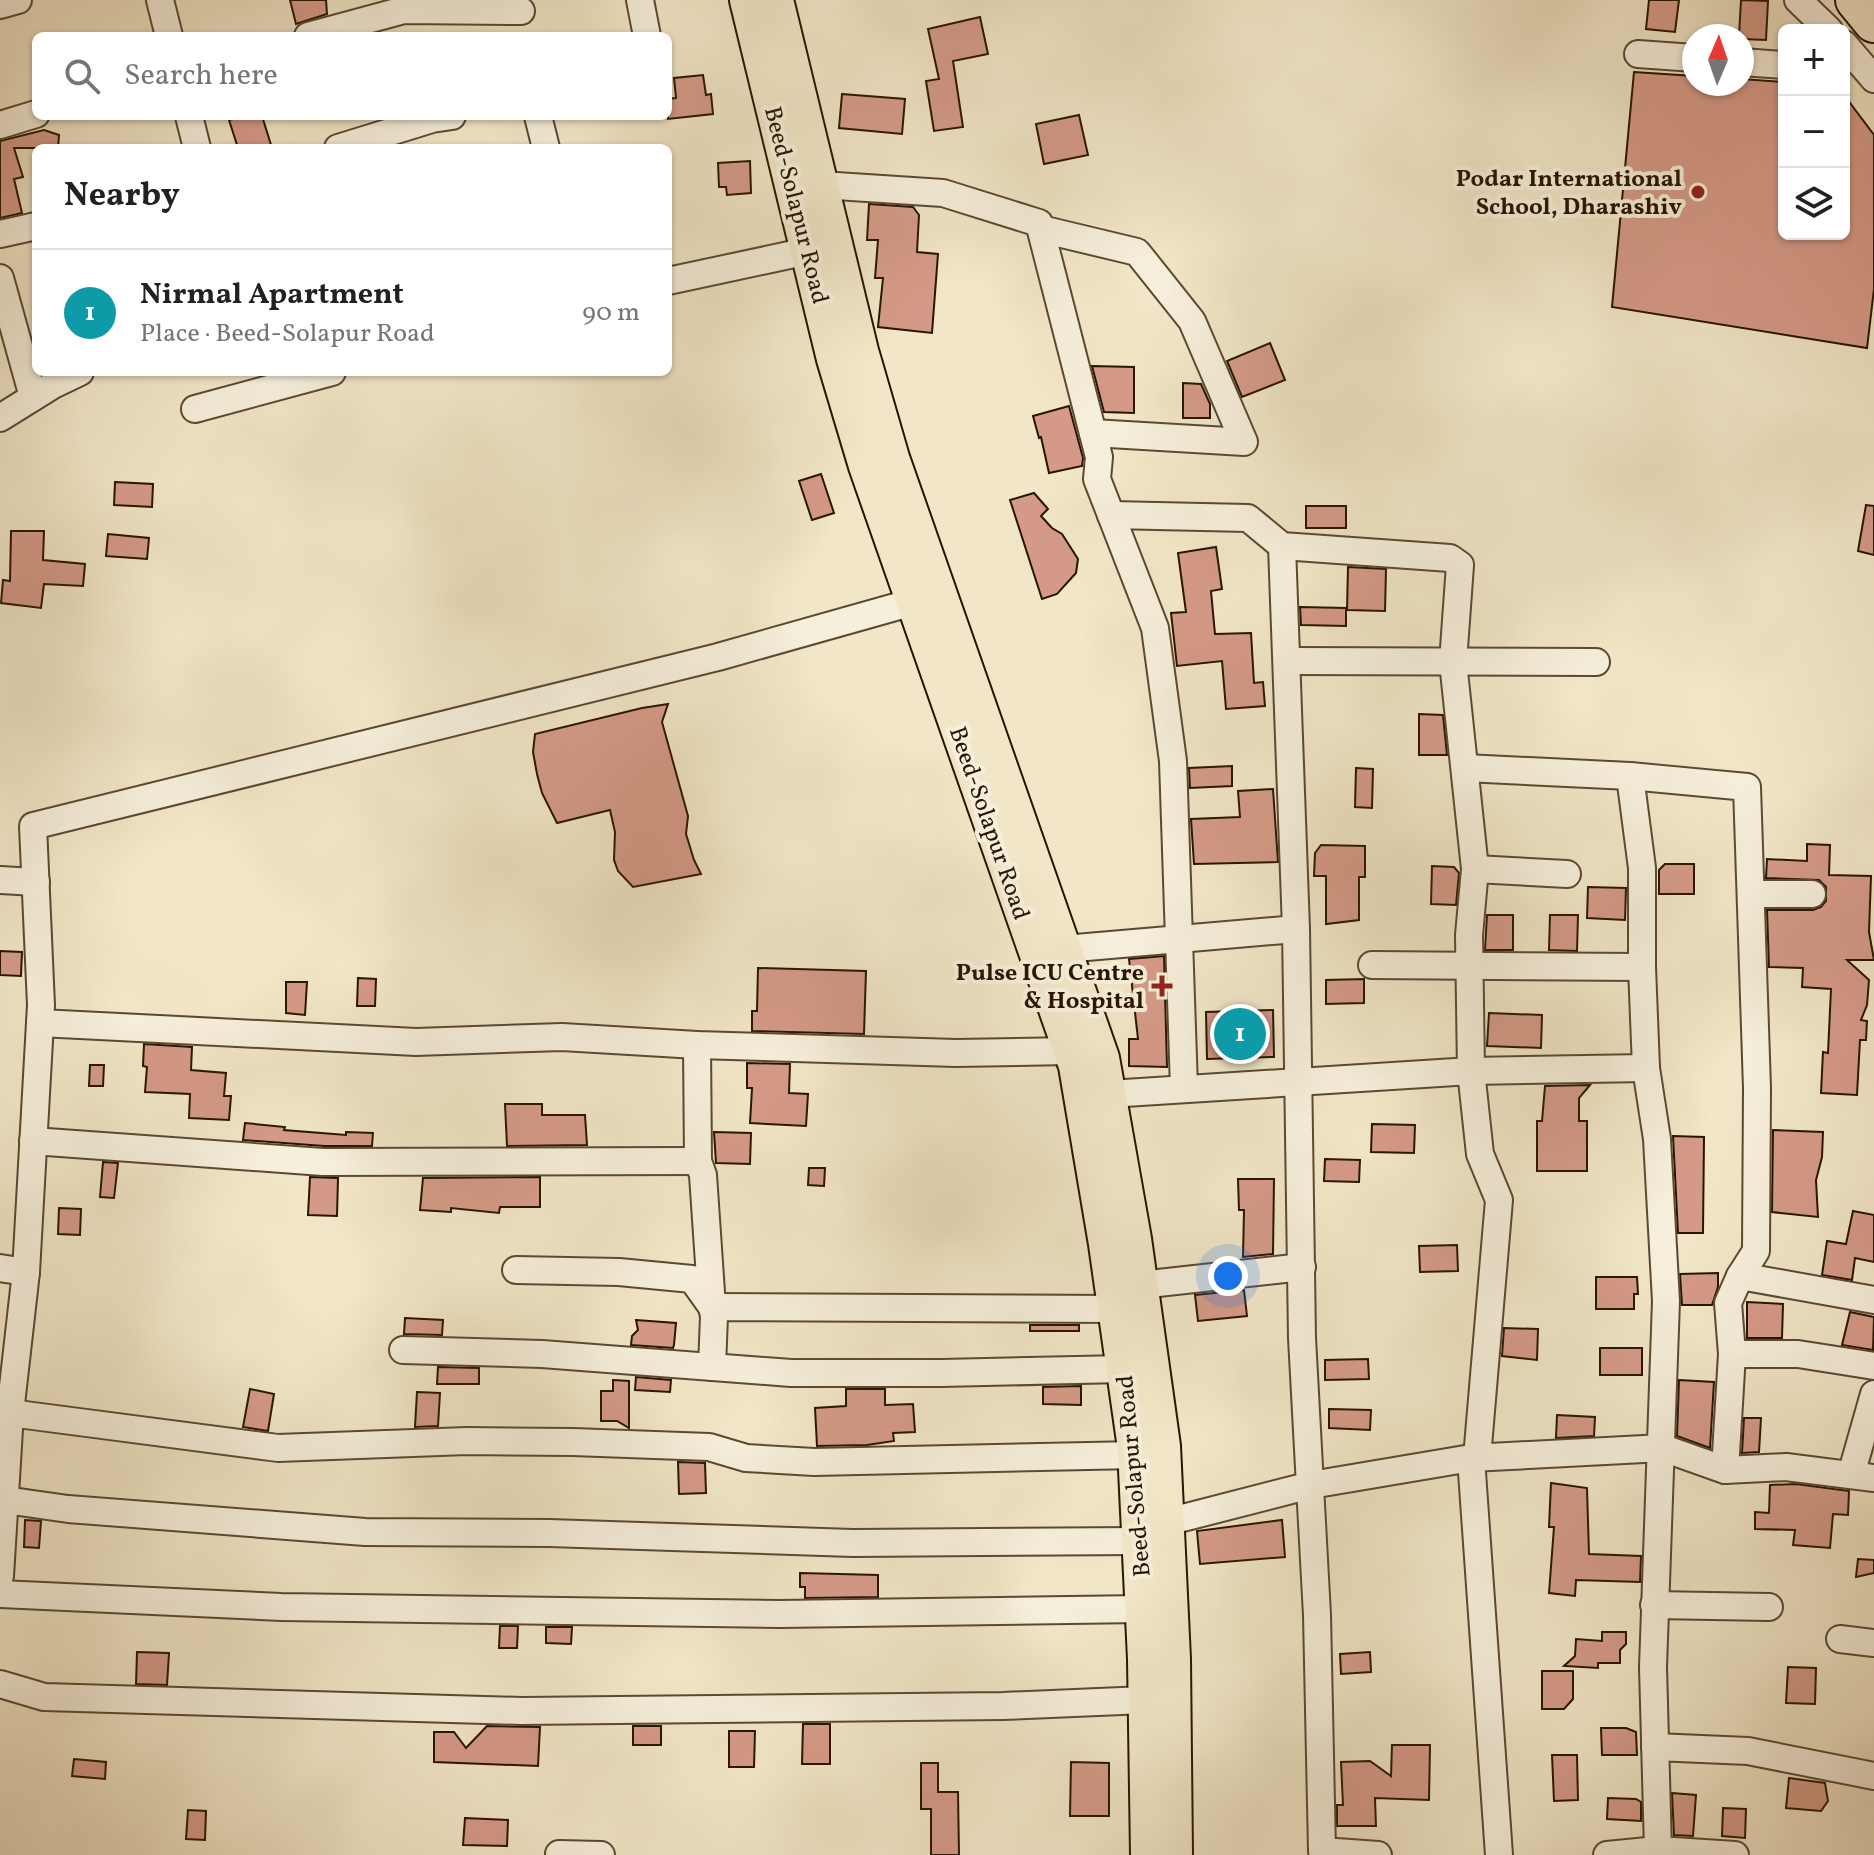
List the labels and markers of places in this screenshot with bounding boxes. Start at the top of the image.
place label: Podar International School, Dharashiv [1456,163,1683,225]
marker: Podar International School, Dharashiv [1689,183,1707,201]
place label: Pulse ICU Centre & Hospital [956,957,1144,1019]
marker: Pulse ICU Centre & Hospital [1151,975,1173,997]
pin: 1 [1214,1004,1266,1064]

